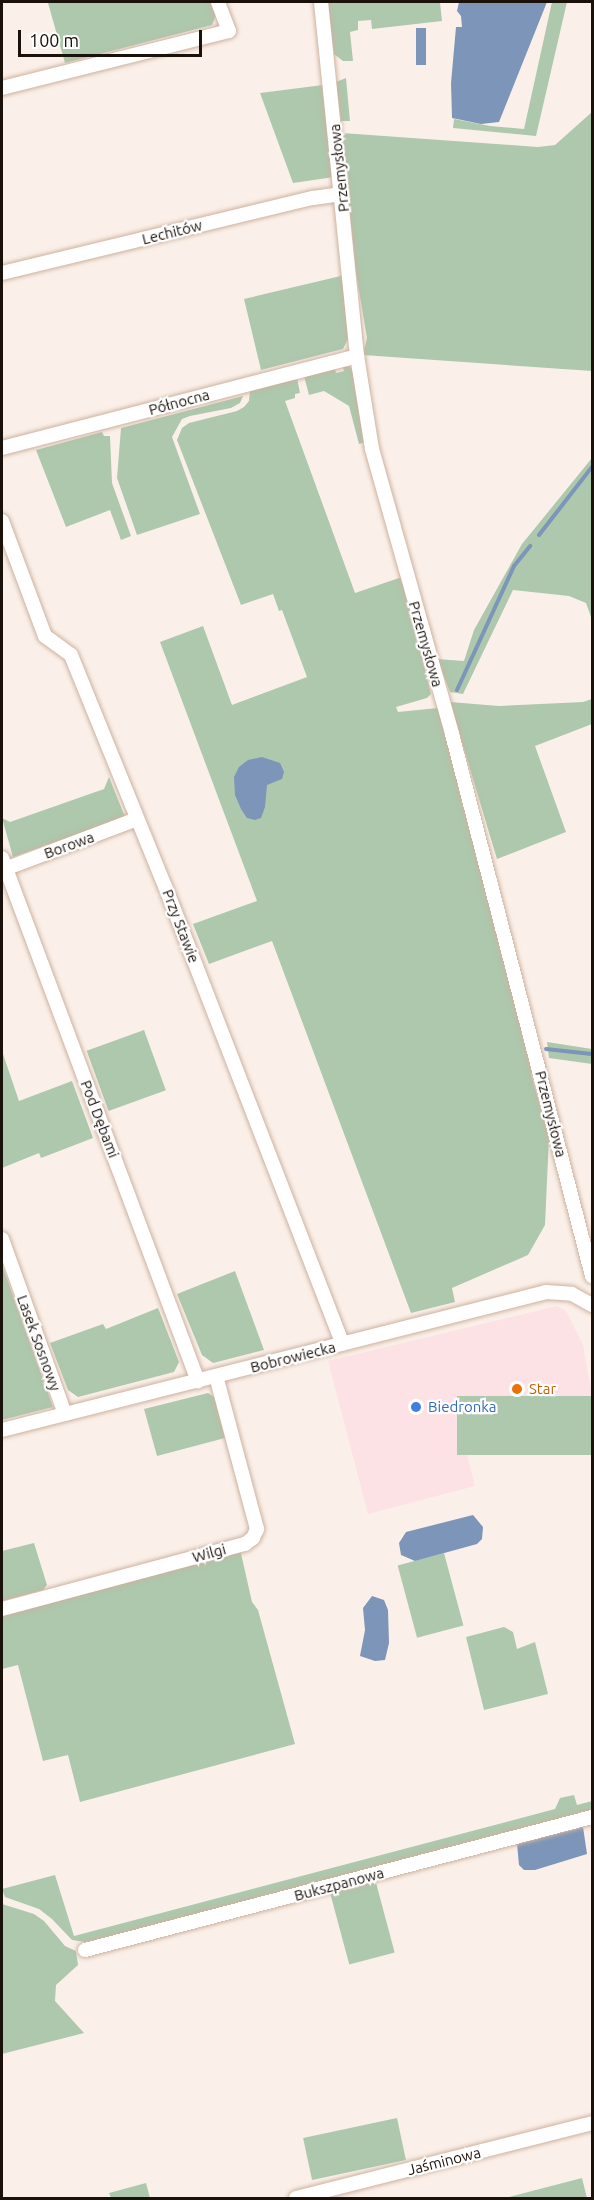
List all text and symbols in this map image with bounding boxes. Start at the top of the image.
scale bar [21,18,206,56]
text: 100 m [29,30,79,50]
street label: Przemysłowa [325,123,353,213]
street label: Lechitów [140,216,204,248]
street label: Północna [147,385,211,419]
street label: Przemysłowa [405,599,447,689]
street label: Borowa [41,828,97,862]
street label: Przy Stawie [159,887,203,965]
street label: Przemysłowa [532,1069,570,1159]
street label: Pod Dębami [77,1078,123,1160]
street label: Lasek Sosnowy [13,1293,65,1393]
street label: Bobrowiecka [248,1338,338,1376]
place label: Star [529,1380,556,1398]
marker: Star [510,1382,524,1396]
place label: Biedronka [428,1398,497,1416]
marker: Biedronka [409,1400,423,1414]
street label: Wilgi [190,1540,228,1566]
street label: Bukszpanowa [292,1863,386,1905]
street label: Jaśminowa [406,2143,482,2179]

